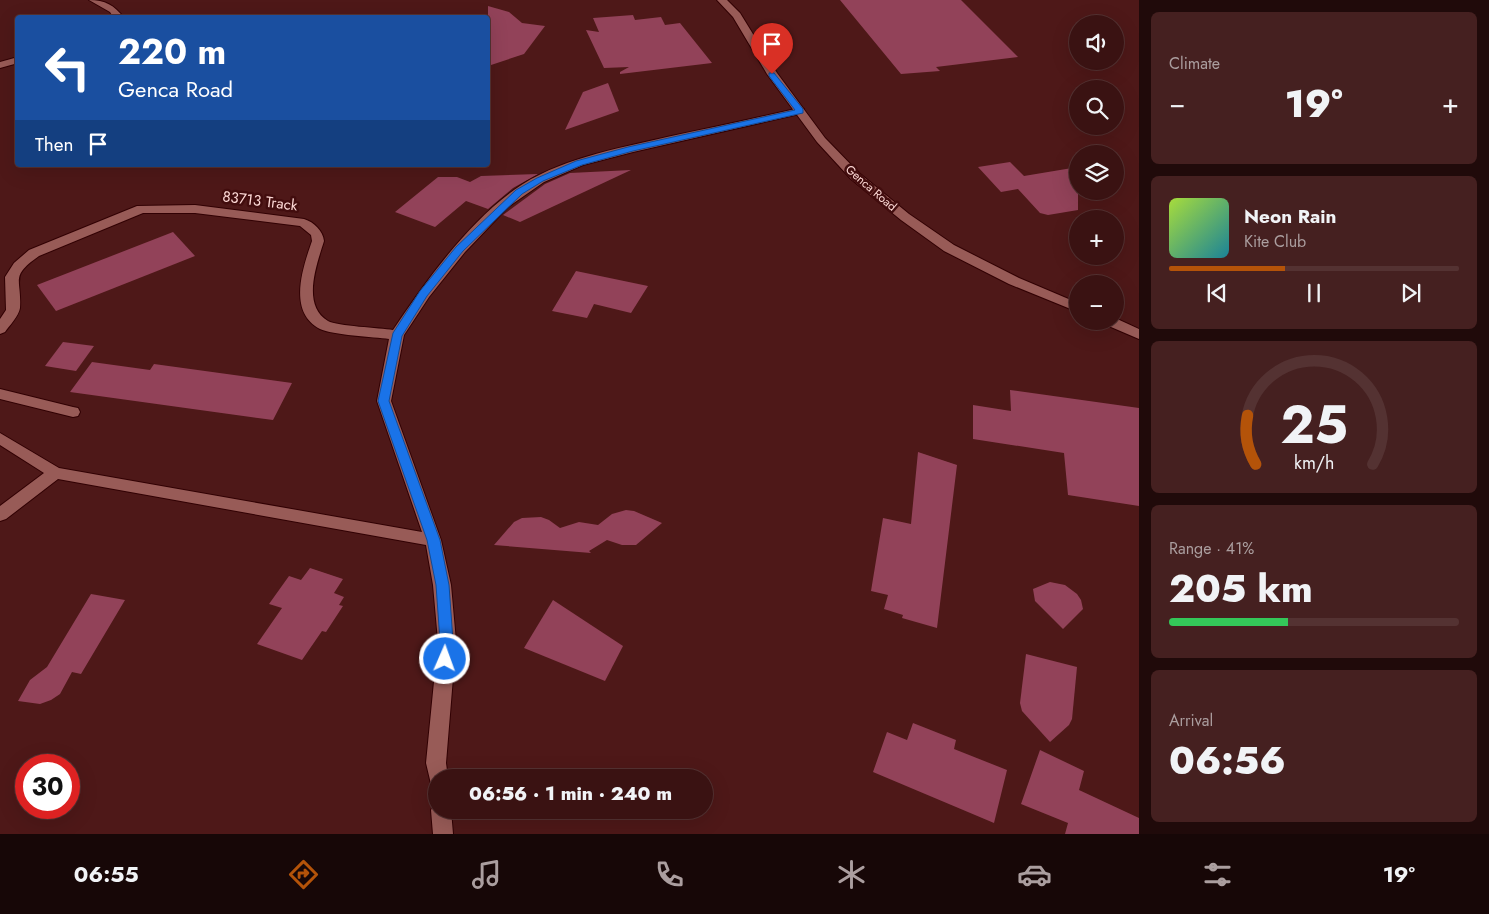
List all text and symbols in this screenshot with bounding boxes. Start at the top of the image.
map controls [1069,15,1124,330]
button: sound [1069,15,1124,70]
pin [751,23,793,74]
text: 220 m [118,27,226,77]
icon: arrive [758,30,786,58]
icon: left [35,35,100,100]
text: Climate [1169,52,1220,75]
text: Genca Road [118,73,233,105]
text: 19° [1285,76,1343,131]
button: search [1069,80,1124,135]
text: − [1169,83,1186,124]
text: + [1442,83,1459,124]
icon: arrive [84,130,112,158]
text: Then [35,131,74,158]
button: layers [1069,145,1124,200]
street label: Genca Road [841,161,901,215]
street label: 83713 Track [221,185,299,217]
text: Neon Rain [1244,203,1337,230]
button: + [1069,210,1124,265]
text: Kite Club [1244,230,1306,253]
button: − [1069,275,1124,330]
icon: previous [1203,279,1231,307]
icon: pause [1300,279,1328,307]
icon: next [1397,279,1425,307]
text: 25 [1280,387,1348,463]
text: km/h [1294,450,1334,476]
text: Range · 41% [1169,537,1254,560]
text: 205 km [1169,561,1313,616]
position arrow [418,632,470,684]
text: Arrival [1169,709,1213,732]
text: 06:56 [1169,733,1286,788]
speed limit sign: 30 [15,754,80,819]
text: 06:56 · 1 min · 240 m [469,780,672,807]
icon: directions [286,857,321,892]
icon: music [469,857,504,892]
icon: phone [652,857,687,892]
icon: climate [834,857,869,892]
icon: car [1017,857,1052,892]
icon: filters [1200,857,1235,892]
text: 06:55 [74,858,139,890]
text: 19° [1383,858,1415,890]

